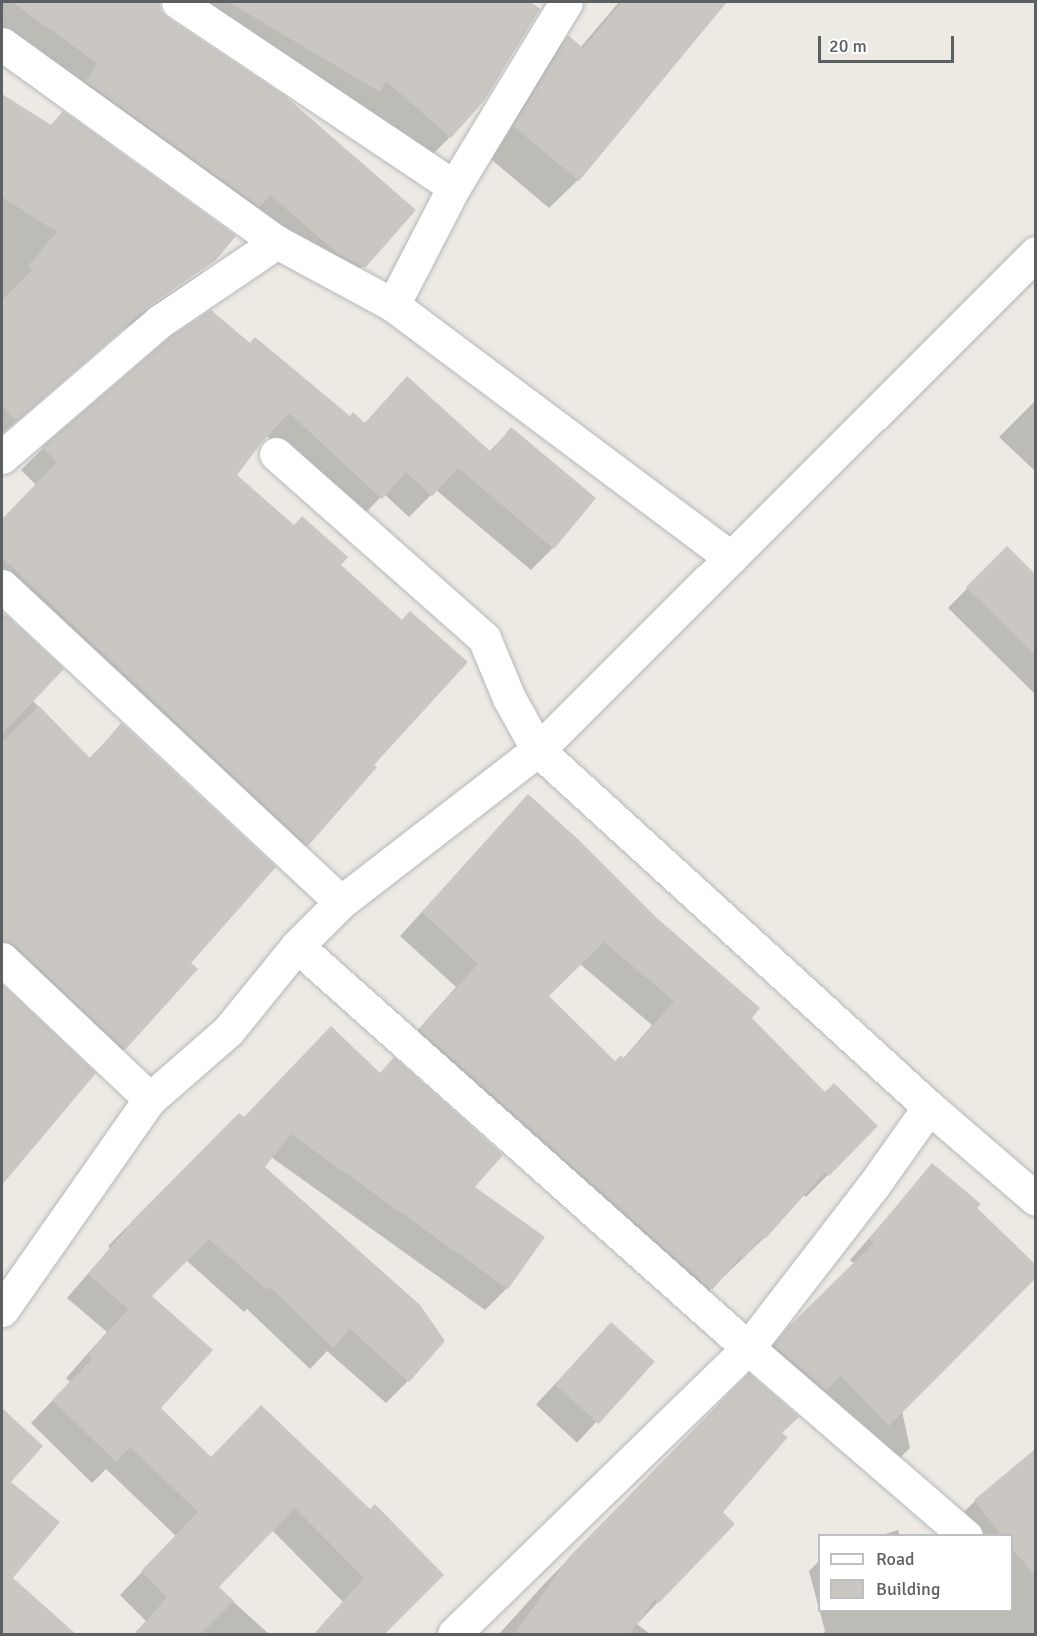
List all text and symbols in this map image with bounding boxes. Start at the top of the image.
scale bar [821,24,958,62]
text: 20 m [829,35,867,57]
legend [818,1534,1013,1612]
text: Road [876,1548,915,1570]
text: Building [876,1578,940,1600]

